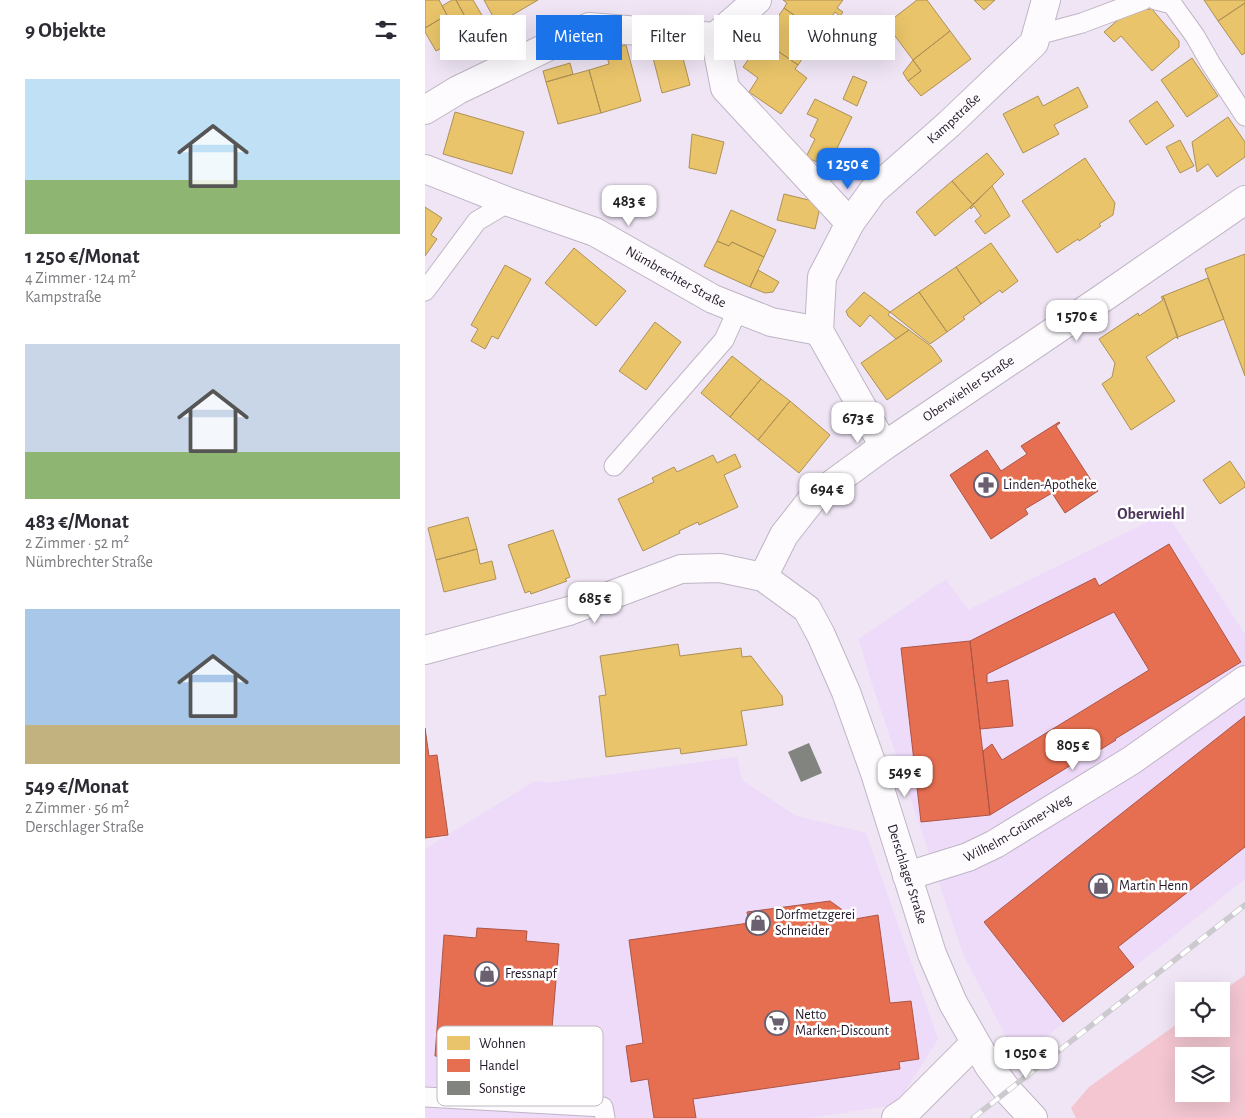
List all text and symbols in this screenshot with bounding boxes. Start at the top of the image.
chip: Kaufen [440,15,526,60]
chip: Mieten [536,15,622,60]
chip: Filter [632,15,704,60]
chip: Neu [714,15,779,60]
chip: Wohnung [789,15,895,60]
icon: filters [372,16,400,44]
text: 9 Objekte [25,20,106,41]
street label: Kampstraße [925,91,983,147]
icon: home [168,111,258,201]
pin: 1 250 € [802,148,894,190]
text: 1 250 € [828,156,868,172]
pin: 483 € [594,184,664,227]
text: 483 € [613,193,645,209]
street label: Nümbrechter Straße [623,244,728,310]
text: 1 250 €/Monat [25,246,140,267]
text: 4 Zimmer · 124 m² [25,270,136,286]
text: Kampstraße [25,289,101,305]
pin: 1 570 € [1031,300,1123,342]
text: 1 570 € [1057,308,1097,324]
street label: Oberwiehler Straße [920,353,1017,425]
icon: home [168,376,258,466]
pin: 673 € [823,402,893,444]
text: 673 € [842,410,874,426]
pin: 694 € [792,472,862,515]
pharmacy icon: Linden-Apotheke [973,472,999,498]
place label: Linden-Apotheke [1003,478,1097,492]
text: 694 € [810,481,844,497]
district label: Oberwiehl [1117,506,1185,522]
text: 483 €/Monat [25,511,129,532]
text: 2 Zimmer · 52 m² [25,535,129,551]
text: Nümbrechter Straße [25,554,153,570]
pin: 685 € [560,582,630,624]
text: 685 € [579,590,611,606]
icon: home [168,641,258,731]
pin: 805 € [1038,728,1108,771]
text: 805 € [1056,737,1090,753]
pin: 549 € [870,756,940,798]
text: 549 € [889,764,921,780]
text: 549 €/Monat [25,776,129,797]
street label: Wilhelm-Grümer-Weg [962,792,1074,865]
text: 2 Zimmer · 56 m² [25,800,129,816]
text: Derschlager Straße [25,819,144,835]
street label: Derschlager Straße [885,822,929,926]
shop icon: Martin Henn [1088,873,1114,899]
place label: Martin Henn [1119,879,1188,893]
place label: Dorfmetzgerei Schneider [775,908,855,938]
shop icon: Dorfmetzgerei Schneider [745,910,771,936]
shop icon: Fressnapf [474,961,500,987]
place label: Fressnapf [505,967,557,981]
map controls [1175,982,1230,1102]
button: locate [1175,982,1230,1037]
place label: Netto Marken-Discount [795,1008,890,1038]
supermarket icon: Netto Marken-Discount [764,1010,790,1036]
legend [437,1026,603,1106]
pin: 1 050 € [980,1036,1072,1079]
text: Wohnen [479,1037,526,1051]
text: 1 050 € [1005,1045,1047,1061]
button: layers [1175,1047,1230,1102]
text: Handel [479,1059,519,1073]
text: Sonstige [479,1082,526,1096]

